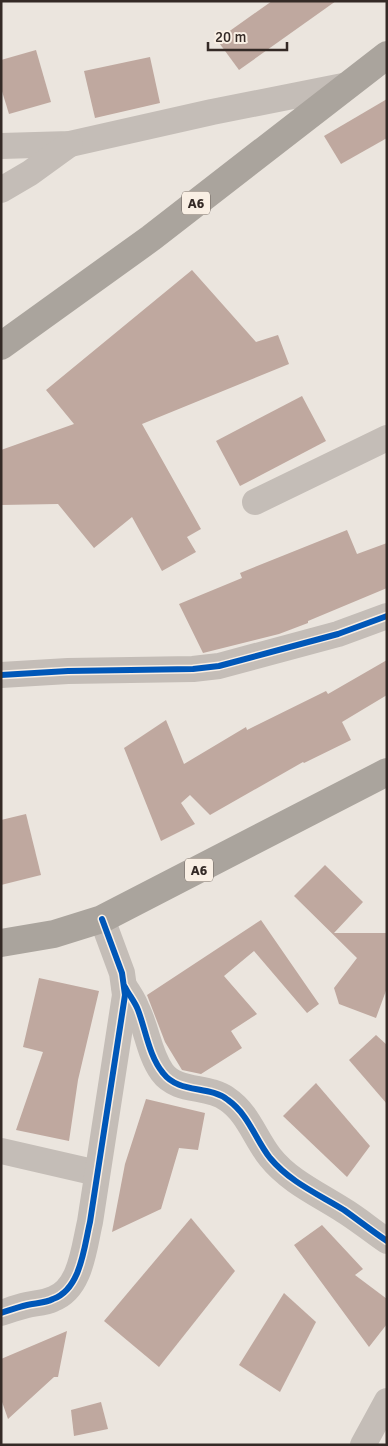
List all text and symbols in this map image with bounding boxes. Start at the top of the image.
scale bar [208,20,287,52]
text: 20 m [215,28,246,46]
road number: A6 [182,192,210,214]
road number: A6 [185,858,213,882]

